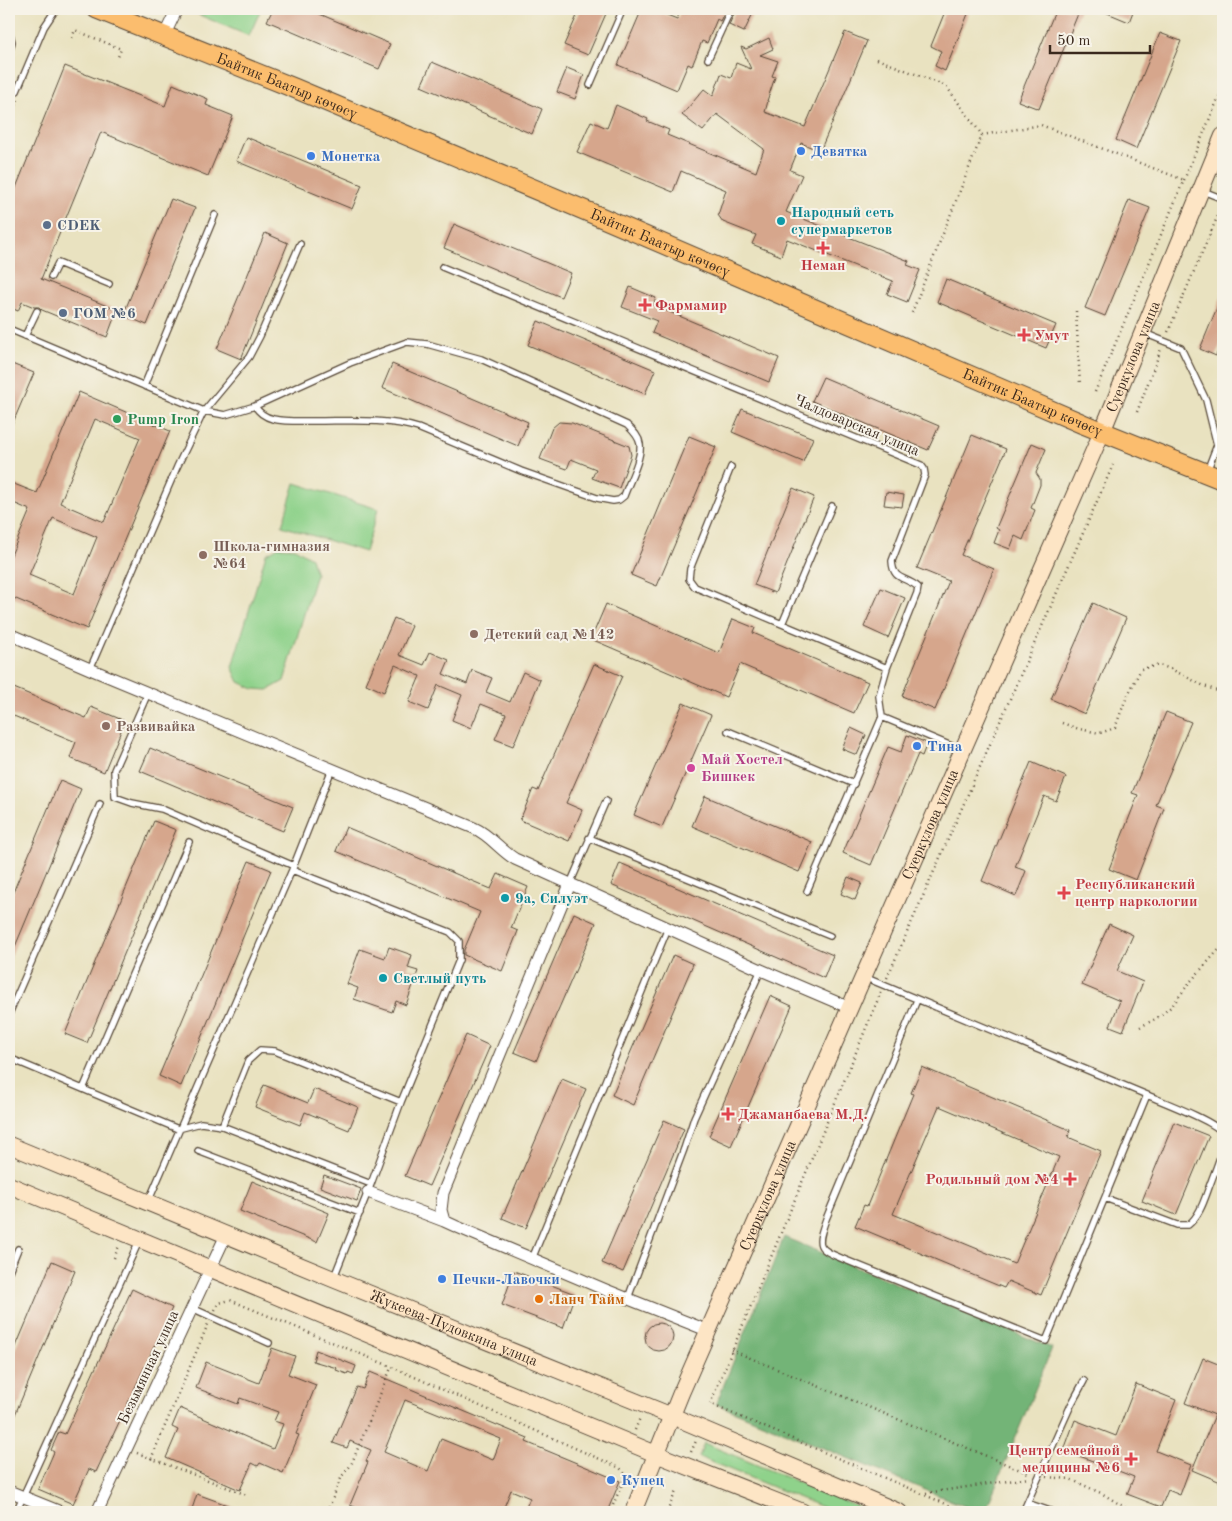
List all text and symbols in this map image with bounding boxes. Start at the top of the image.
scale bar [1050,22,1150,54]
text: 50 m [1057,34,1091,49]
street label: Байтик Баатыр көчөсү [214,52,359,123]
marker: Девятка [795,145,807,157]
place label: Девятка [811,145,868,160]
marker: Монетка [305,150,317,162]
place label: Монетка [321,150,381,165]
place label: Народный сеть супермаркетов [791,206,894,238]
street label: Байтик Баатыр көчөсү [587,207,732,281]
marker: Народный сеть супермаркетов [775,215,787,227]
marker: CDEK [41,219,53,231]
place label: CDEK [57,219,101,234]
marker: Неман [817,242,829,254]
place label: Неман [800,259,846,274]
marker: Фармамир [639,299,651,311]
place label: Фармамир [655,299,727,314]
street label: Суеркулова улица [1105,299,1164,415]
marker: ГОМ №6 [57,307,69,319]
place label: ГОМ №6 [73,307,136,322]
marker: Умут [1018,329,1030,341]
place label: Умут [1034,329,1069,344]
street label: Байтик Баатыр көчөсү [960,367,1105,440]
street label: Чалдоварская улица [791,393,922,460]
marker: Pump Iron [111,413,123,425]
place label: Pump Iron [127,413,199,428]
place label: Школа-гимназия №64 [213,540,330,572]
marker: Школа-гимназия №64 [197,549,209,561]
marker: Детский сад №142 [468,628,480,640]
place label: Детский сад №142 [484,628,614,643]
marker: Развивайка [100,720,112,732]
place label: Развивайка [116,720,196,735]
marker: Тина [911,740,923,752]
place label: Тина [927,740,963,755]
place label: Май Хостел Бишкек [701,753,783,785]
marker: Май Хостел Бишкек [685,762,697,774]
street label: Суеркулова улица [901,767,962,883]
place label: Республиканский центр наркологии [1075,878,1197,910]
marker: Республиканский центр наркологии [1057,886,1071,900]
marker: 9а, Силуэт [499,892,511,904]
place label: 9а, Силуэт [515,892,588,907]
marker: Светлый путь [377,972,389,984]
place label: Светлый путь [393,972,486,987]
marker: Джаманбаева М.Д. [722,1108,734,1120]
place label: Джаманбаева М.Д. [738,1108,868,1123]
street label: Суеркулова улица [738,1138,800,1254]
marker: Родильный дом №4 [1063,1172,1077,1186]
place label: Родильный дом №4 [925,1173,1059,1188]
marker: Печки-Лавочки [436,1273,448,1285]
place label: Печки-Лавочки [452,1273,560,1288]
street label: Жукеева-Пудовкина улица [367,1289,540,1370]
marker: Ланч Тайм [533,1293,545,1305]
place label: Ланч Тайм [549,1293,625,1308]
street label: Безымянная улица [116,1308,183,1427]
place label: Центр семейной медицины №6 [1008,1444,1120,1476]
marker: Центр семейной медицины №6 [1124,1452,1138,1466]
marker: Купец [605,1474,617,1486]
place label: Купец [621,1474,664,1489]

